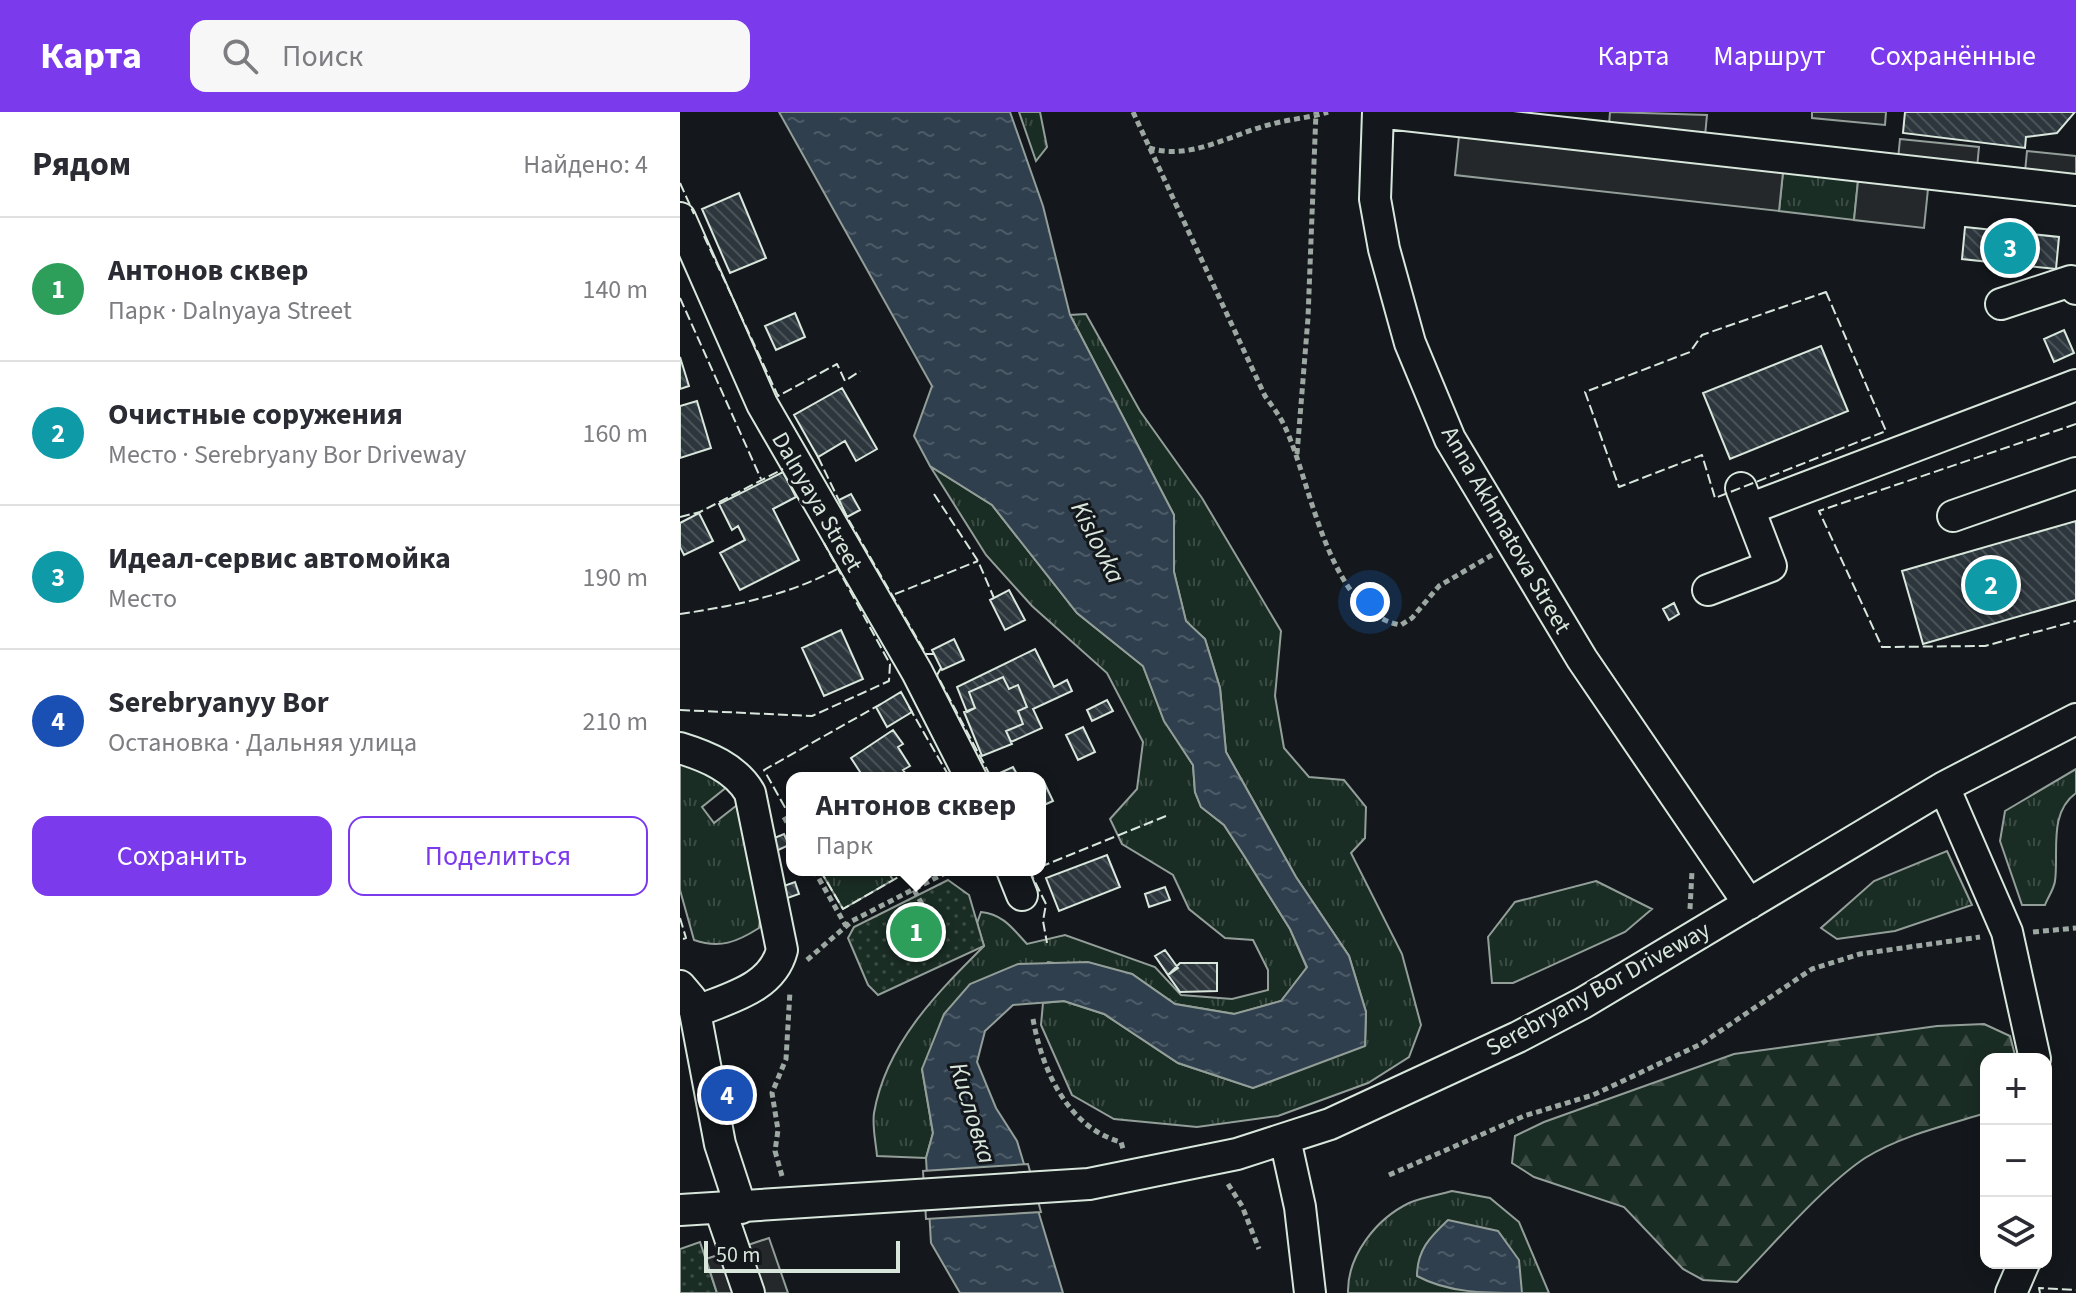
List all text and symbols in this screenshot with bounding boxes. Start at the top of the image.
search box [190,20,750,92]
text: Карта [40,29,142,83]
icon: search [218,34,262,78]
text: Поиск [282,35,363,78]
text: Карта [1598,36,1669,76]
text: Маршрут [1713,36,1826,76]
text: Сохранённые [1870,36,2036,76]
text: Рядом [32,140,131,189]
text: Найдено: 4 [523,146,648,183]
pin: 3 [1984,218,2036,278]
text: Aнтонов сквер [108,249,308,292]
text: 1 [51,271,65,308]
text: 140 m [582,271,648,308]
text: Парк · Dalnyaya Street [108,292,352,329]
text: Очистные соружения [108,393,403,436]
text: 2 [51,415,65,452]
text: 160 m [582,415,648,452]
street label: Anna Akhmatova Street [1432,420,1580,640]
street label: Dalnyaya Street [763,425,871,579]
text: Место · Serebryany Bor Driveway [108,436,467,473]
water label: Kislovka [1062,494,1135,590]
text: Идеал-сервис автомойка [108,537,451,580]
pin: 2 [1965,555,2017,615]
text: 3 [51,559,65,596]
text: 190 m [582,559,648,596]
text: Место [108,580,177,617]
your location [1350,582,1390,622]
text: Serebryanyy Bor [108,681,329,724]
text: 4 [51,703,65,740]
text: 210 m [582,703,648,740]
text: Остановка · Дальняя улица [108,724,417,761]
popup [786,772,1046,876]
text: Aнтонов сквер [816,784,1016,827]
button: Сохранить [32,816,332,896]
button: Поделиться [348,816,648,896]
text: Парк [816,827,873,864]
pin: 1 [890,902,942,962]
street label: Serebryany Bor Driveway [1479,913,1717,1065]
map controls [1980,1053,2052,1269]
button: + [1980,1053,2052,1125]
water label: Кисловка [940,1058,1006,1168]
pin: 4 [701,1065,753,1125]
button: − [1980,1125,2052,1197]
button: layers [1980,1197,2052,1269]
scale bar [704,1237,900,1273]
text: 50 m [716,1239,761,1271]

